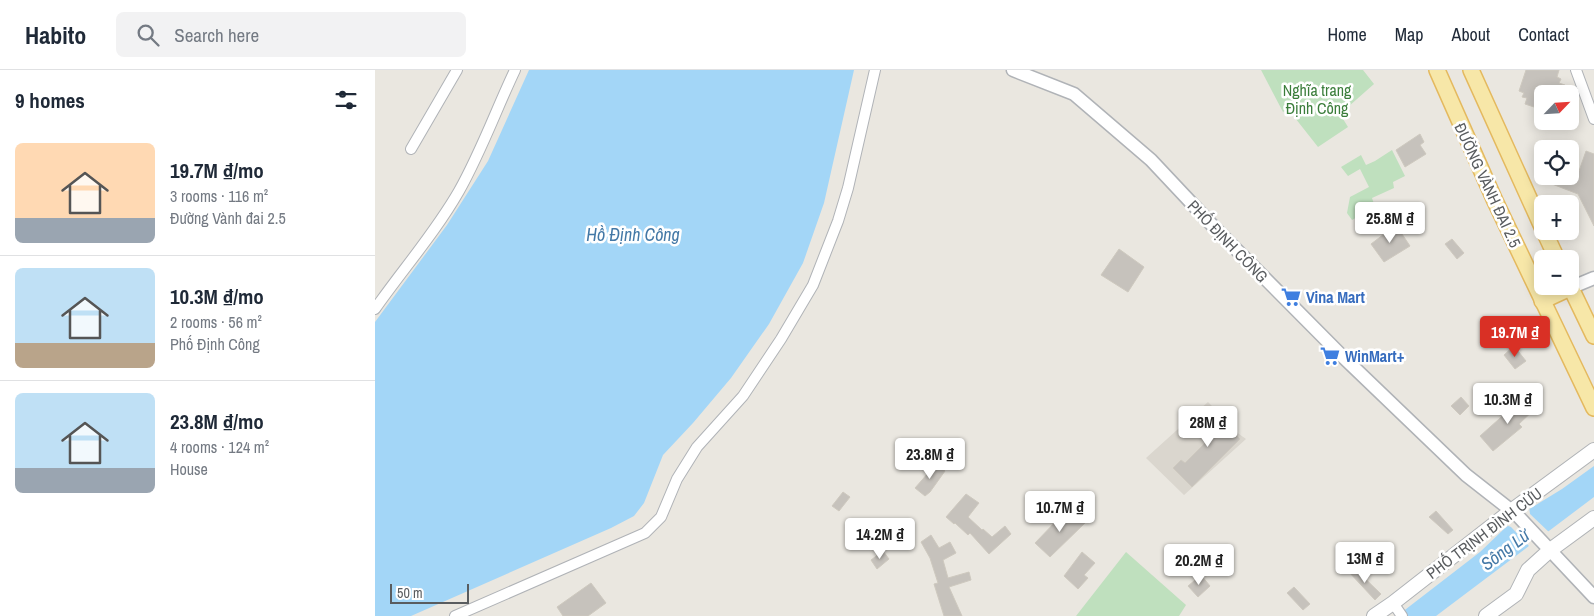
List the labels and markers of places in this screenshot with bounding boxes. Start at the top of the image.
pin: 25.8M ₫ [1344,202,1436,244]
supermarket icon: Vina Mart [1280,286,1302,308]
place label: Vina Mart [1306,286,1365,308]
pin: 19.7M ₫ [1469,316,1561,358]
supermarket icon: WinMart+ [1319,345,1341,367]
place label: WinMart+ [1345,345,1405,367]
pin: 10.3M ₫ [1462,382,1554,425]
pin: 28M ₫ [1173,406,1243,448]
pin: 23.8M ₫ [884,438,976,480]
pin: 10.7M ₫ [1014,490,1106,533]
pin: 14.2M ₫ [834,518,926,560]
pin: 13M ₫ [1330,542,1400,584]
pin: 20.2M ₫ [1153,544,1245,586]

